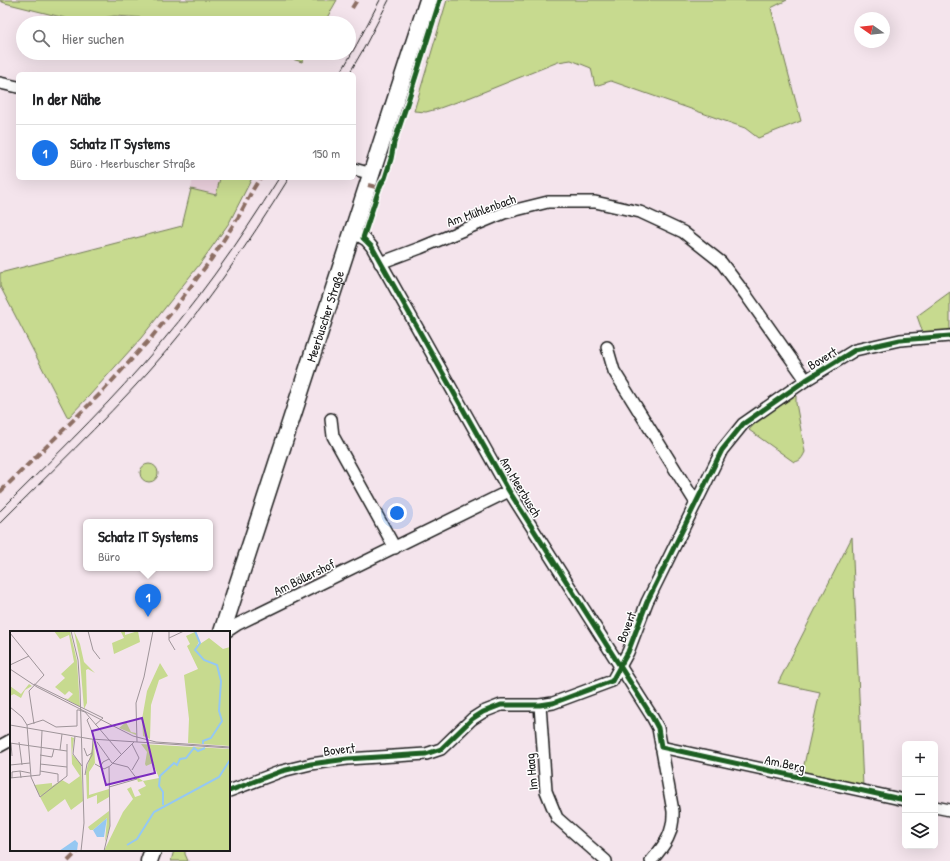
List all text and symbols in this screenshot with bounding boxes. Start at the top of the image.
north arrow [854,12,890,48]
search box [16,16,356,60]
icon: search [30,27,52,49]
text: Hier suchen [62,28,124,49]
text: In der Nähe [32,87,101,110]
text: Schatz IT Systems [70,133,170,154]
text: 1 [43,144,47,162]
text: 150 m [312,144,340,162]
text: Büro · Meerbuscher Straße [70,154,196,172]
street label: Am Mühlenbach [444,189,518,231]
street label: Meerbuscher Straße [302,268,348,364]
street label: Bovert [804,342,841,374]
street label: Am Meerbusch [496,454,546,521]
your location [387,503,407,523]
popup [83,519,213,571]
text: Schatz IT Systems [98,526,198,547]
text: Büro [98,547,120,565]
street label: Am Böllershof [270,554,338,600]
pin: 1 [135,584,161,617]
street label: Bovert [612,608,640,645]
inset map [10,631,230,851]
street label: Bovert [322,738,356,760]
map controls [902,741,938,849]
button: + [902,741,938,777]
street label: Am Berg [763,750,807,776]
street label: Im Haag [520,752,542,791]
button: − [902,777,938,813]
button: layers [902,813,938,849]

